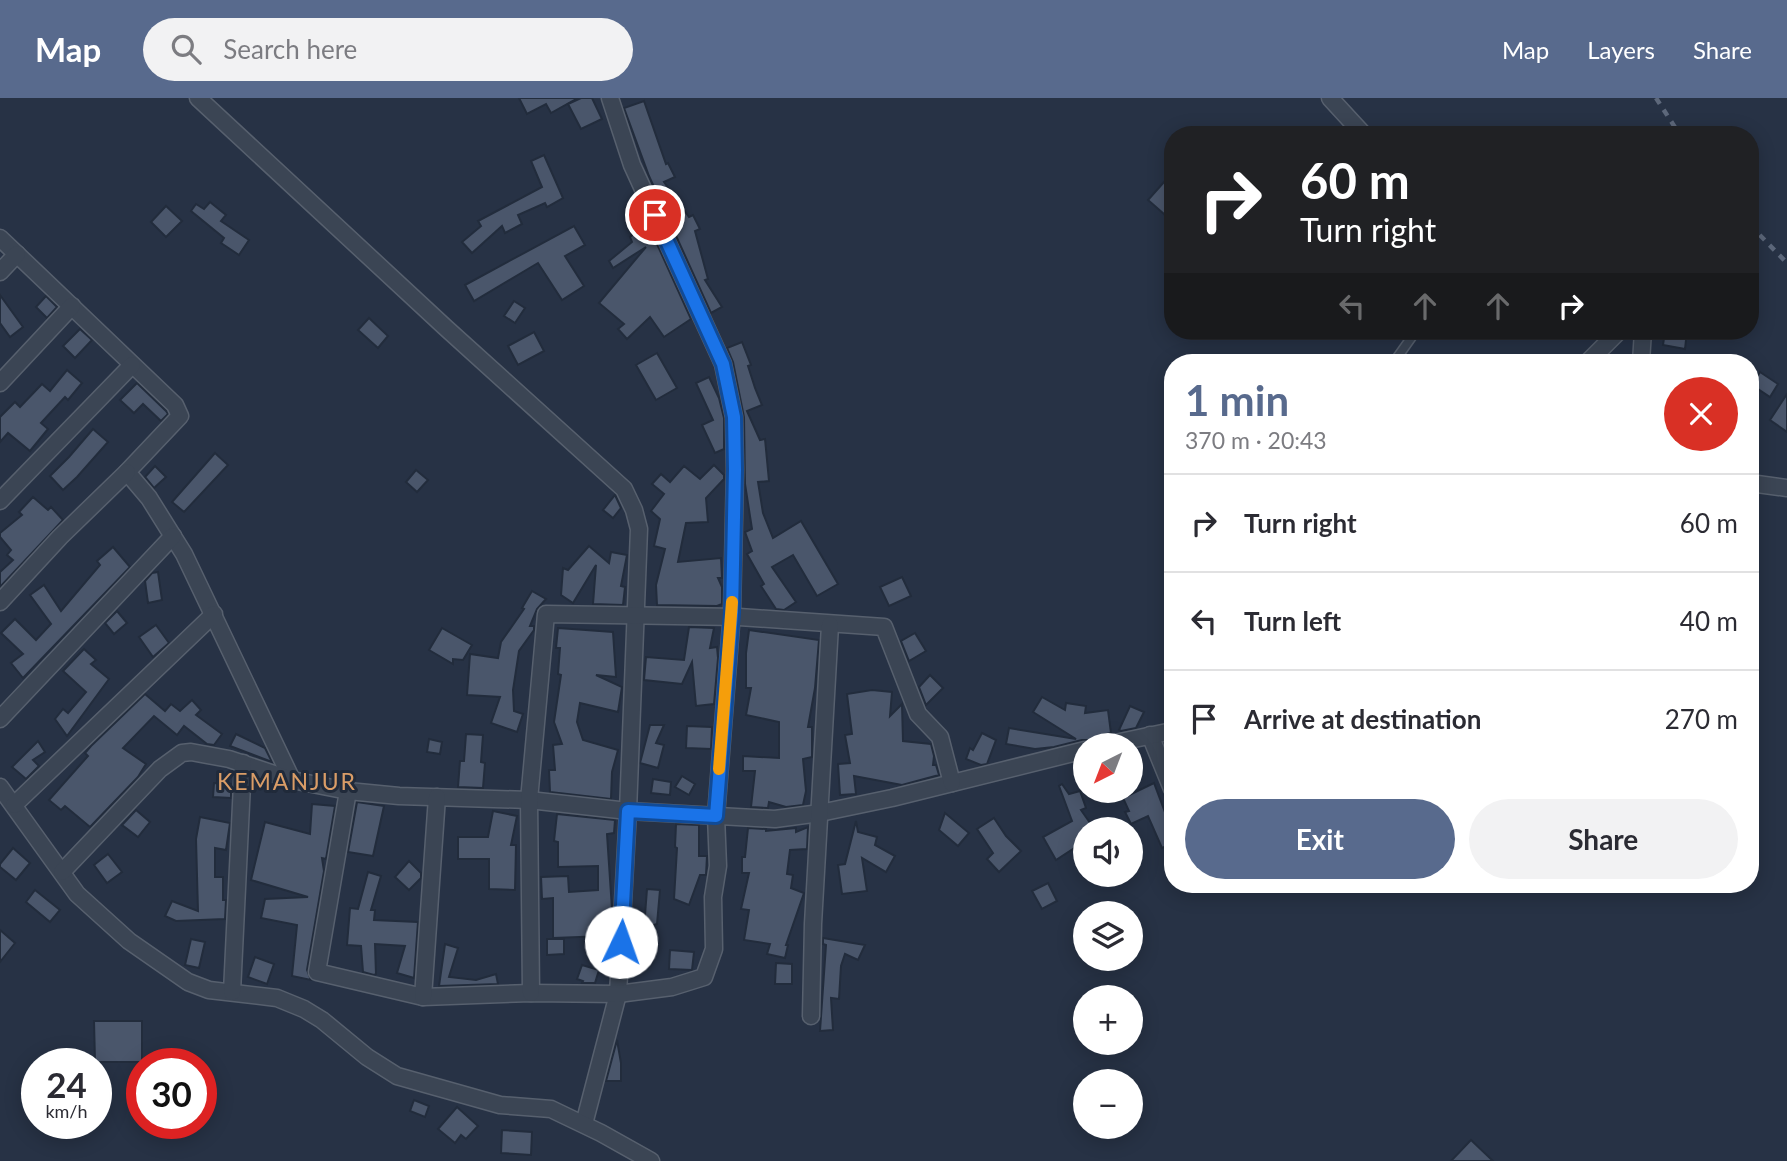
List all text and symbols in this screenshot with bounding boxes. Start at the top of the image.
search box [143,18,633,81]
text: Map [35,29,101,69]
icon: search [167,30,205,68]
text: Search here [223,33,357,65]
text: Map [1502,35,1549,64]
text: Layers [1587,35,1655,64]
text: Share [1693,35,1752,64]
text: 60 m [1300,151,1410,209]
icon: right [1185,154,1276,245]
pin [625,185,685,245]
icon: arrive [636,196,674,234]
text: Turn right [1300,210,1436,249]
icon: left [1333,287,1371,325]
icon: ahead [1406,287,1444,325]
icon: ahead [1479,287,1517,325]
icon: right [1552,287,1590,325]
text: 1 min [1185,375,1289,425]
button: close [1664,377,1738,451]
text: 370 m · 20:43 [1185,426,1327,454]
icon: right [1185,504,1223,542]
text: Turn right [1244,507,1357,539]
text: 60 m [1680,507,1738,539]
icon: left [1185,602,1223,640]
text: Turn left [1244,605,1341,637]
text: 40 m [1680,605,1738,637]
icon: arrive [1185,700,1223,738]
text: Arrive at destination [1244,703,1481,735]
text: 270 m [1665,703,1738,735]
north arrow [1073,733,1143,803]
map controls [1073,733,1143,1139]
district label: KEMANJUR [217,767,357,795]
button: Exit [1185,799,1455,879]
button: Share [1469,799,1738,879]
button: sound [1073,817,1143,887]
button: layers [1073,901,1143,971]
position arrow [584,905,658,979]
button: + [1073,985,1143,1055]
speed limit sign: 30 [126,1048,217,1139]
text: 24 [46,1063,87,1105]
button: − [1073,1069,1143,1139]
text: km/h [45,1100,88,1122]

